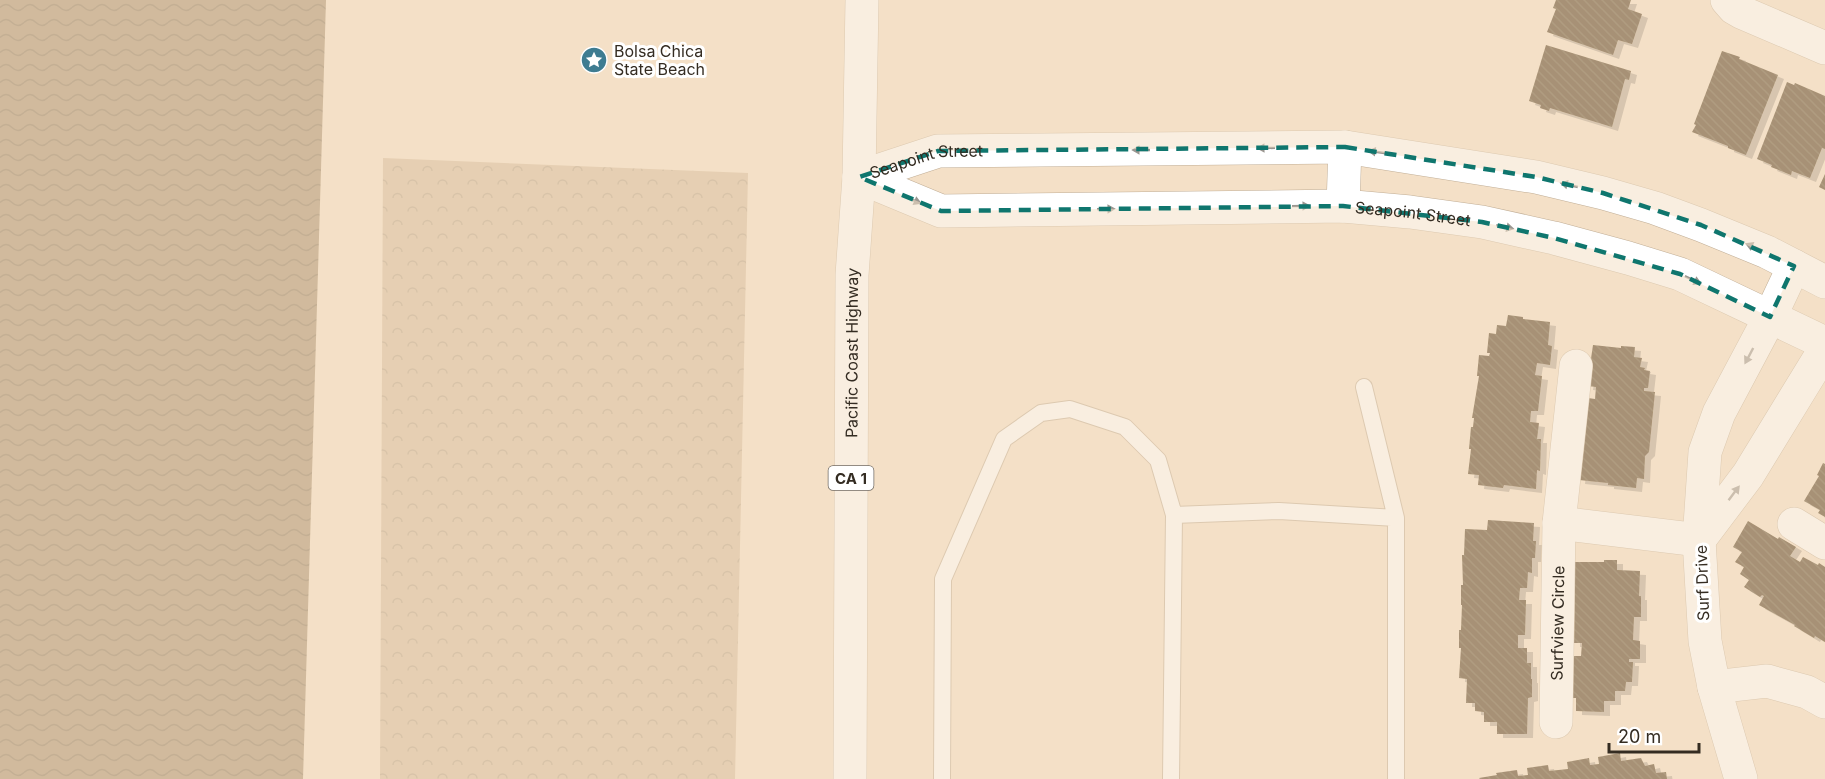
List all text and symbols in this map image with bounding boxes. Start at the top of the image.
place label: Bolsa Chica State Beach [614,41,705,79]
place icon: Bolsa Chica State Beach [579,45,609,75]
street label: Seapoint Street [867,141,983,183]
one-way arrow [1256,143,1275,153]
one-way arrow [1132,145,1151,154]
one-way arrow [1367,147,1386,156]
one-way arrow [1560,180,1578,190]
one-way arrow [905,195,923,205]
street label: Seapoint Street [1354,197,1472,230]
one-way arrow [1291,201,1310,211]
one-way arrow [1096,204,1115,214]
one-way arrow [1496,223,1514,233]
one-way arrow [1744,242,1762,252]
street label: Pacific Coast Highway [841,267,862,438]
one-way arrow [1684,275,1701,284]
one-way arrow [1744,348,1754,365]
road number: CA 1 [828,466,874,490]
one-way arrow [1728,486,1740,501]
street label: Surf Drive [1691,545,1713,621]
street label: Surfview Circle [1547,565,1568,681]
scale bar [1609,716,1699,754]
text: 20 m [1618,726,1661,747]

